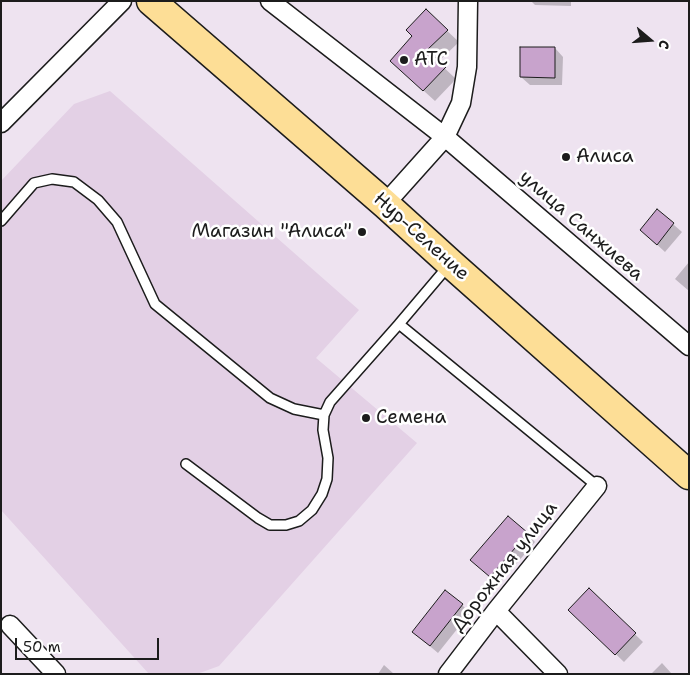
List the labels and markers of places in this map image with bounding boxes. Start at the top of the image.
place label: АТС [414,49,448,71]
marker: АТС [398,54,410,66]
place label: Алиса [576,146,633,168]
marker: Алиса [560,151,572,163]
place label: Магазин "Алиса" [192,221,352,243]
marker: Магазин "Алиса" [356,226,368,238]
place label: Семена [376,407,446,429]
marker: Семена [360,412,372,424]

